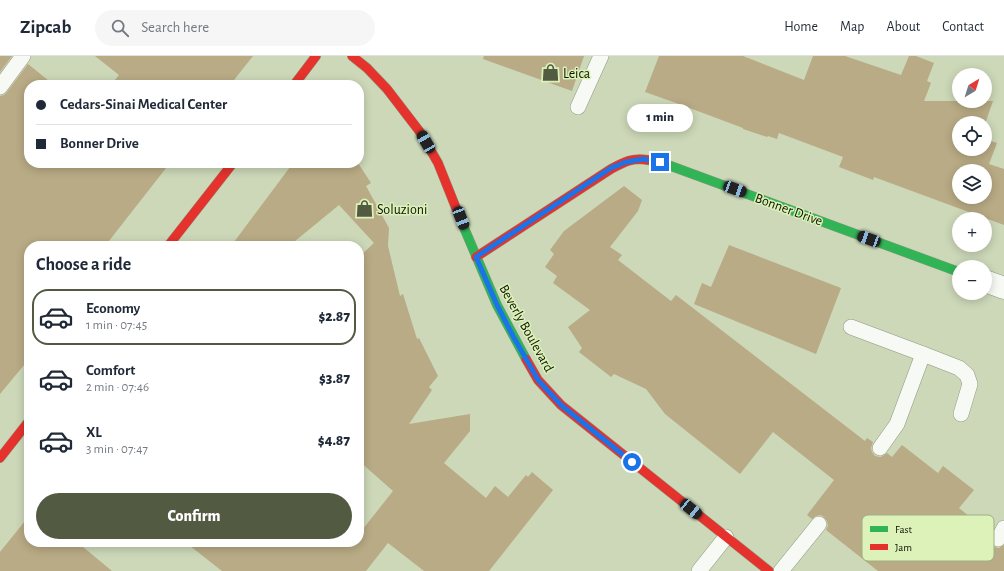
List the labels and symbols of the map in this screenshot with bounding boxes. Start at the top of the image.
shop icon: Leica [540,63,560,83]
place label: Leica [563,67,591,81]
north arrow [952,68,992,108]
callout: 1 min [627,104,693,132]
car [415,129,437,155]
route end [651,153,669,171]
car [722,179,748,199]
street label: Bonner Drive [753,191,824,229]
shop icon: Soluzioni [354,199,374,219]
place label: Soluzioni [377,203,427,217]
car [451,205,471,231]
car [856,229,882,249]
street label: Beverly Boulevard [496,283,556,374]
route start [623,453,641,471]
car [678,497,704,521]
legend [862,515,994,561]
text: Fast [895,524,913,535]
text: Jam [895,542,912,553]

